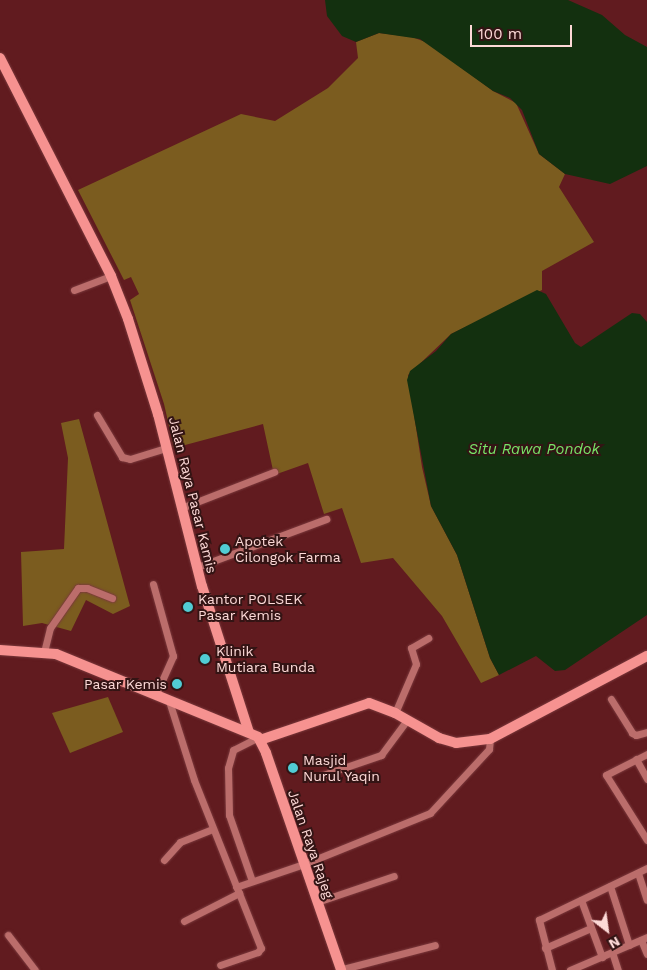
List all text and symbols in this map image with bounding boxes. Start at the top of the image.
scale bar [472,15,574,47]
text: 100 m [478,25,522,43]
street label: Jalan Raya Pasar Kamis [165,415,221,575]
water label: Situ Rawa Pondok [468,441,600,459]
place label: Apotek Cilongok Farma [235,533,341,566]
marker: Apotek Cilongok Farma [219,543,231,555]
place label: Kantor POLSEK Pasar Kemis [198,591,303,624]
marker: Kantor POLSEK Pasar Kemis [182,601,194,613]
place label: Klinik Mutiara Bunda [216,643,315,676]
marker: Klinik Mutiara Bunda [198,652,212,666]
place label: Pasar Kemis [84,676,167,692]
marker: Pasar Kemis [171,678,183,690]
place label: Masjid Nurul Yaqin [303,752,381,784]
marker: Masjid Nurul Yaqin [287,762,299,774]
street label: Jalan Raya Rajeg [284,787,338,901]
north arrow [582,905,632,955]
text: N [606,933,623,953]

